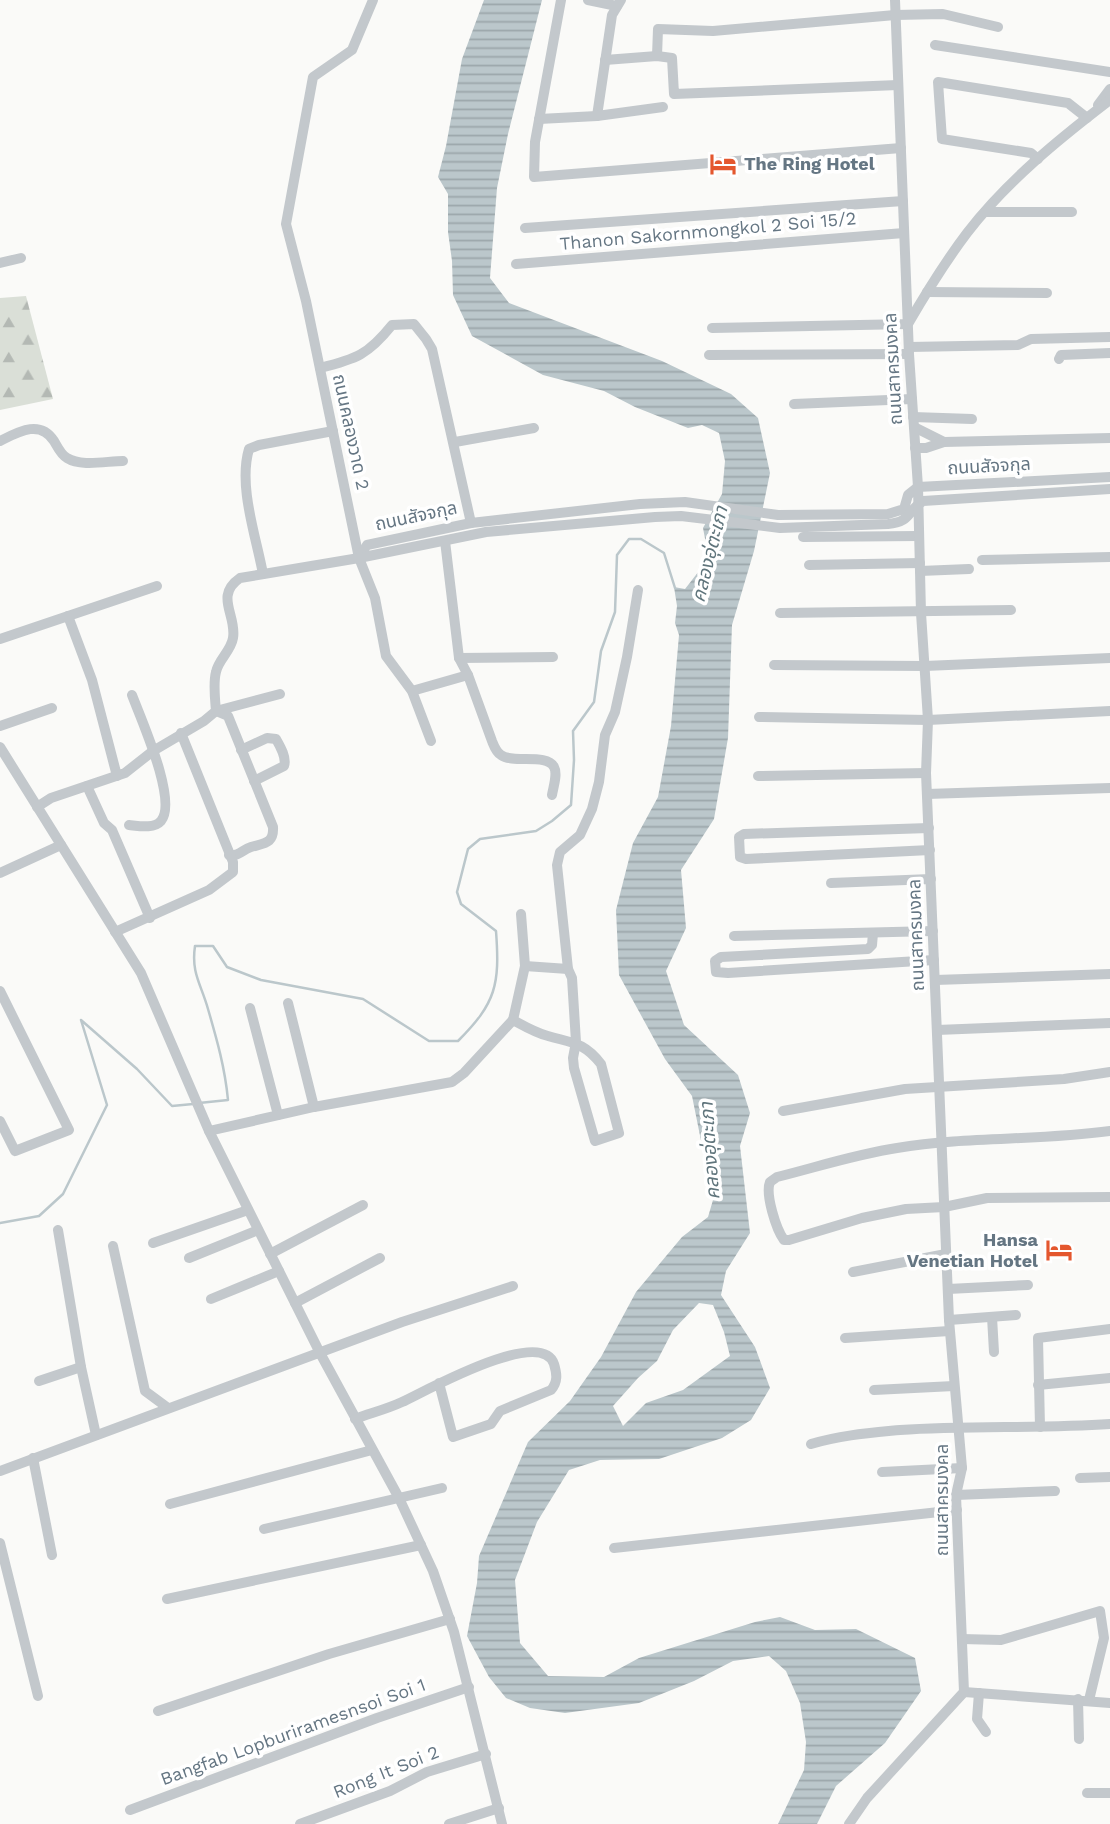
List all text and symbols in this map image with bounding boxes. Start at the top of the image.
hotel icon: The Ring Hotel [708,149,738,179]
place label: The Ring Hotel [744,153,875,174]
street label: Thanon Sakornmongkol 2 Soi 15/2 [559,207,857,254]
street label: ถนนสาครมงคล [879,312,906,426]
street label: ถนนคลองวาด 2 [329,372,374,492]
street label: ถนนสัจจกุล [947,453,1031,479]
street label: ถนนสัจจกุล [373,497,459,535]
water label: คลองอุ่ตะเภา [686,503,733,604]
street label: ถนนสาครมงคล [903,878,928,992]
water label: คลองอุ่ตะเภา [695,1100,724,1201]
place label: Hansa Venetian Hotel [907,1229,1039,1271]
hotel icon: Hansa Venetian Hotel [1044,1235,1074,1265]
street label: ถนนสาครมงคล [931,1444,952,1556]
street label: Bangfab Lopburiramesnsoi Soi 1 [157,1674,428,1789]
street label: Rong It Soi 2 [330,1741,442,1802]

